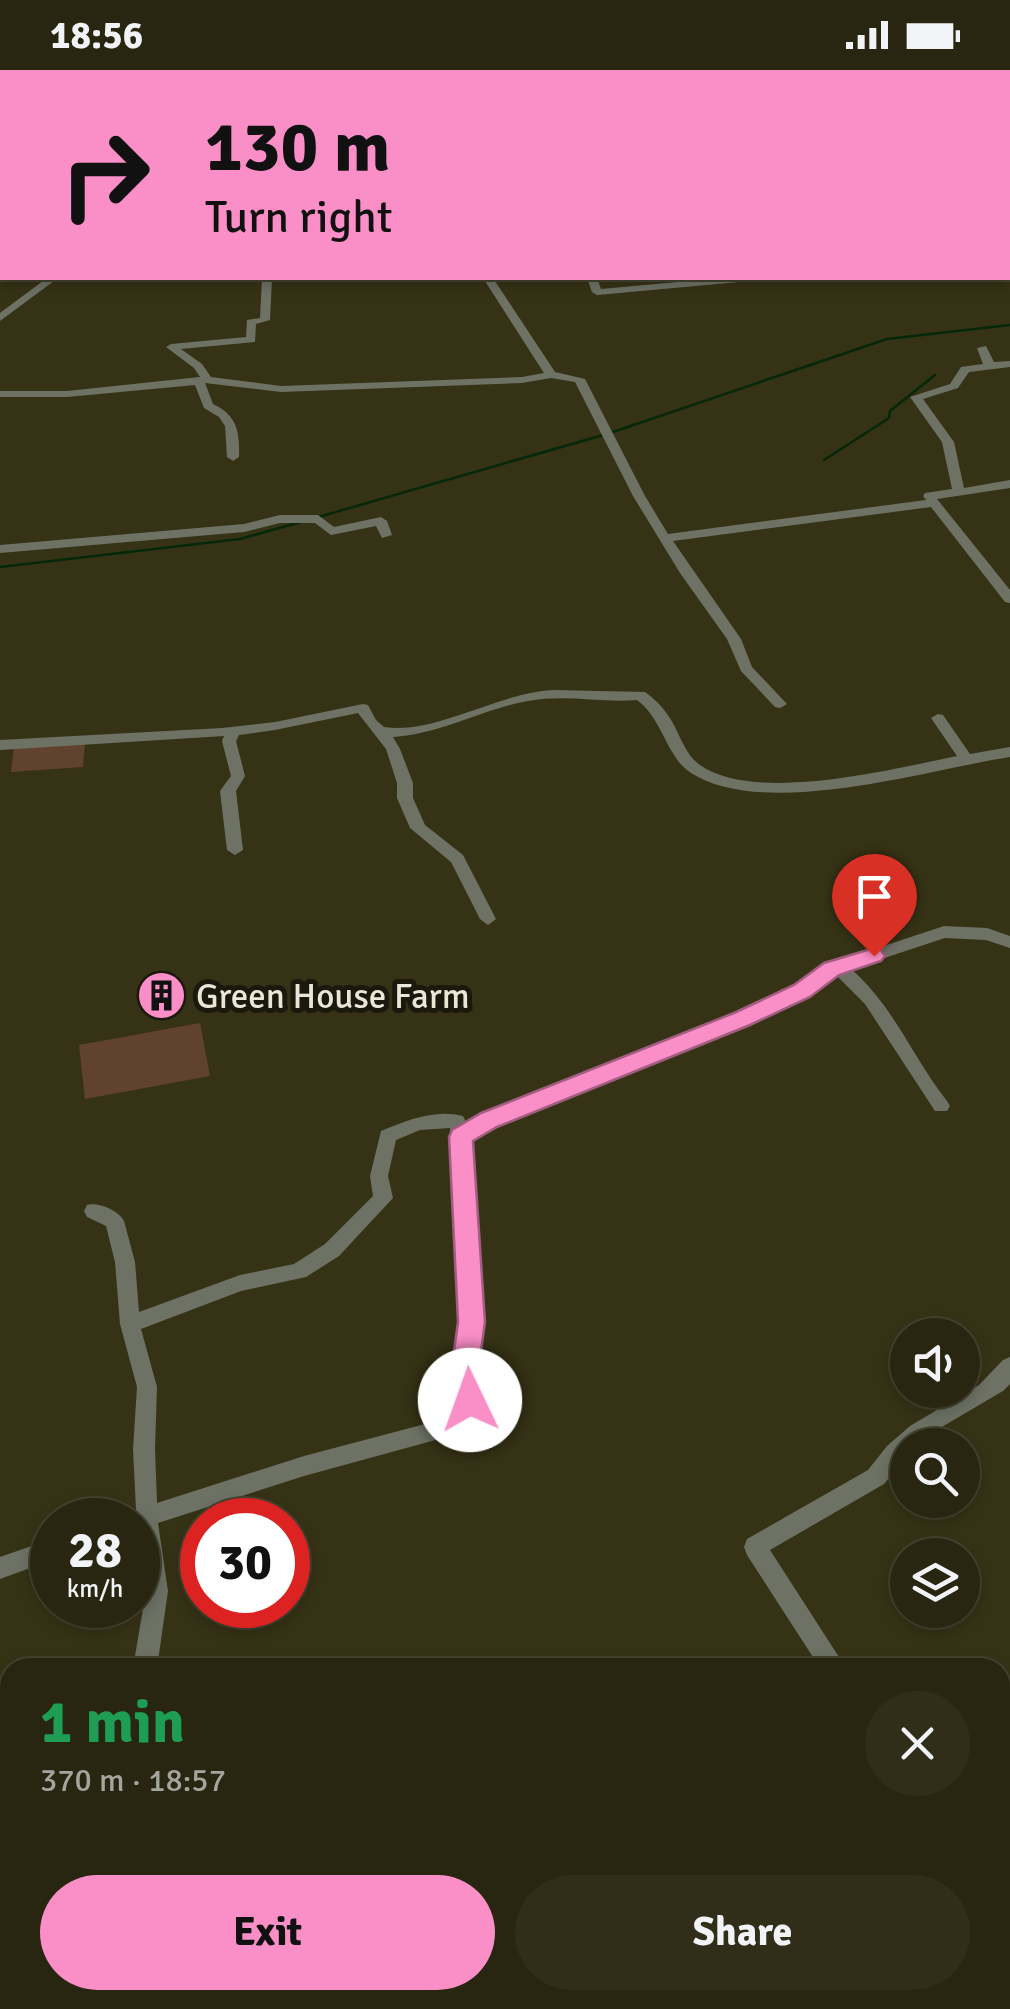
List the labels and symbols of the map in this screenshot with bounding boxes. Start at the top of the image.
pin [832,854,917,957]
building icon: Green House Farm [135,970,187,1022]
place label: Green House Farm [196,975,470,1018]
position arrow [418,1348,522,1452]
speed limit sign: 30 [180,1498,310,1628]

